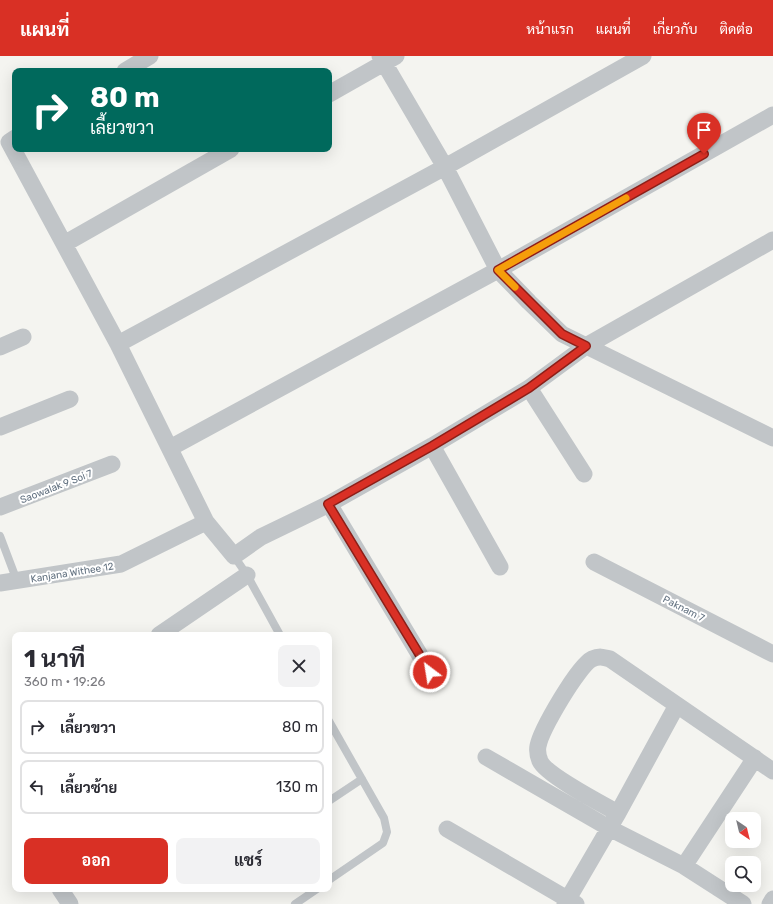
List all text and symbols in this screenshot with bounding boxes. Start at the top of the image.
text: แผนที่ [20,18,69,41]
text: หน้าแรก [526,21,574,38]
text: แผนที่ [596,21,631,38]
text: เกี่ยวกับ [653,21,697,38]
text: ติดต่อ [719,21,753,38]
text: 80 m [90,81,160,114]
icon: right [24,84,76,136]
pin [687,113,721,154]
text: เลี้ยวขวา [90,117,154,139]
icon: arrive [693,119,715,141]
street label: Saowalak 9 Soi 7 [18,468,94,506]
street label: Kanjana Withee 12 [30,560,115,585]
street label: Paknam 7 [661,593,706,624]
text: 1 นาที [24,645,85,673]
button: close [278,645,320,687]
position arrow [409,651,451,693]
text: 360 m · 19:26 [24,674,105,689]
icon: right [26,716,48,738]
text: 80 m [282,718,318,736]
text: เลี้ยวขวา [60,719,116,737]
icon: left [26,776,48,798]
text: 130 m [276,778,318,796]
text: เลี้ยวซ้าย [60,779,117,797]
north arrow [725,812,761,848]
map controls [725,812,761,892]
button: ออก [24,838,168,884]
button: แชร์ [176,838,320,884]
button: search [725,856,761,892]

